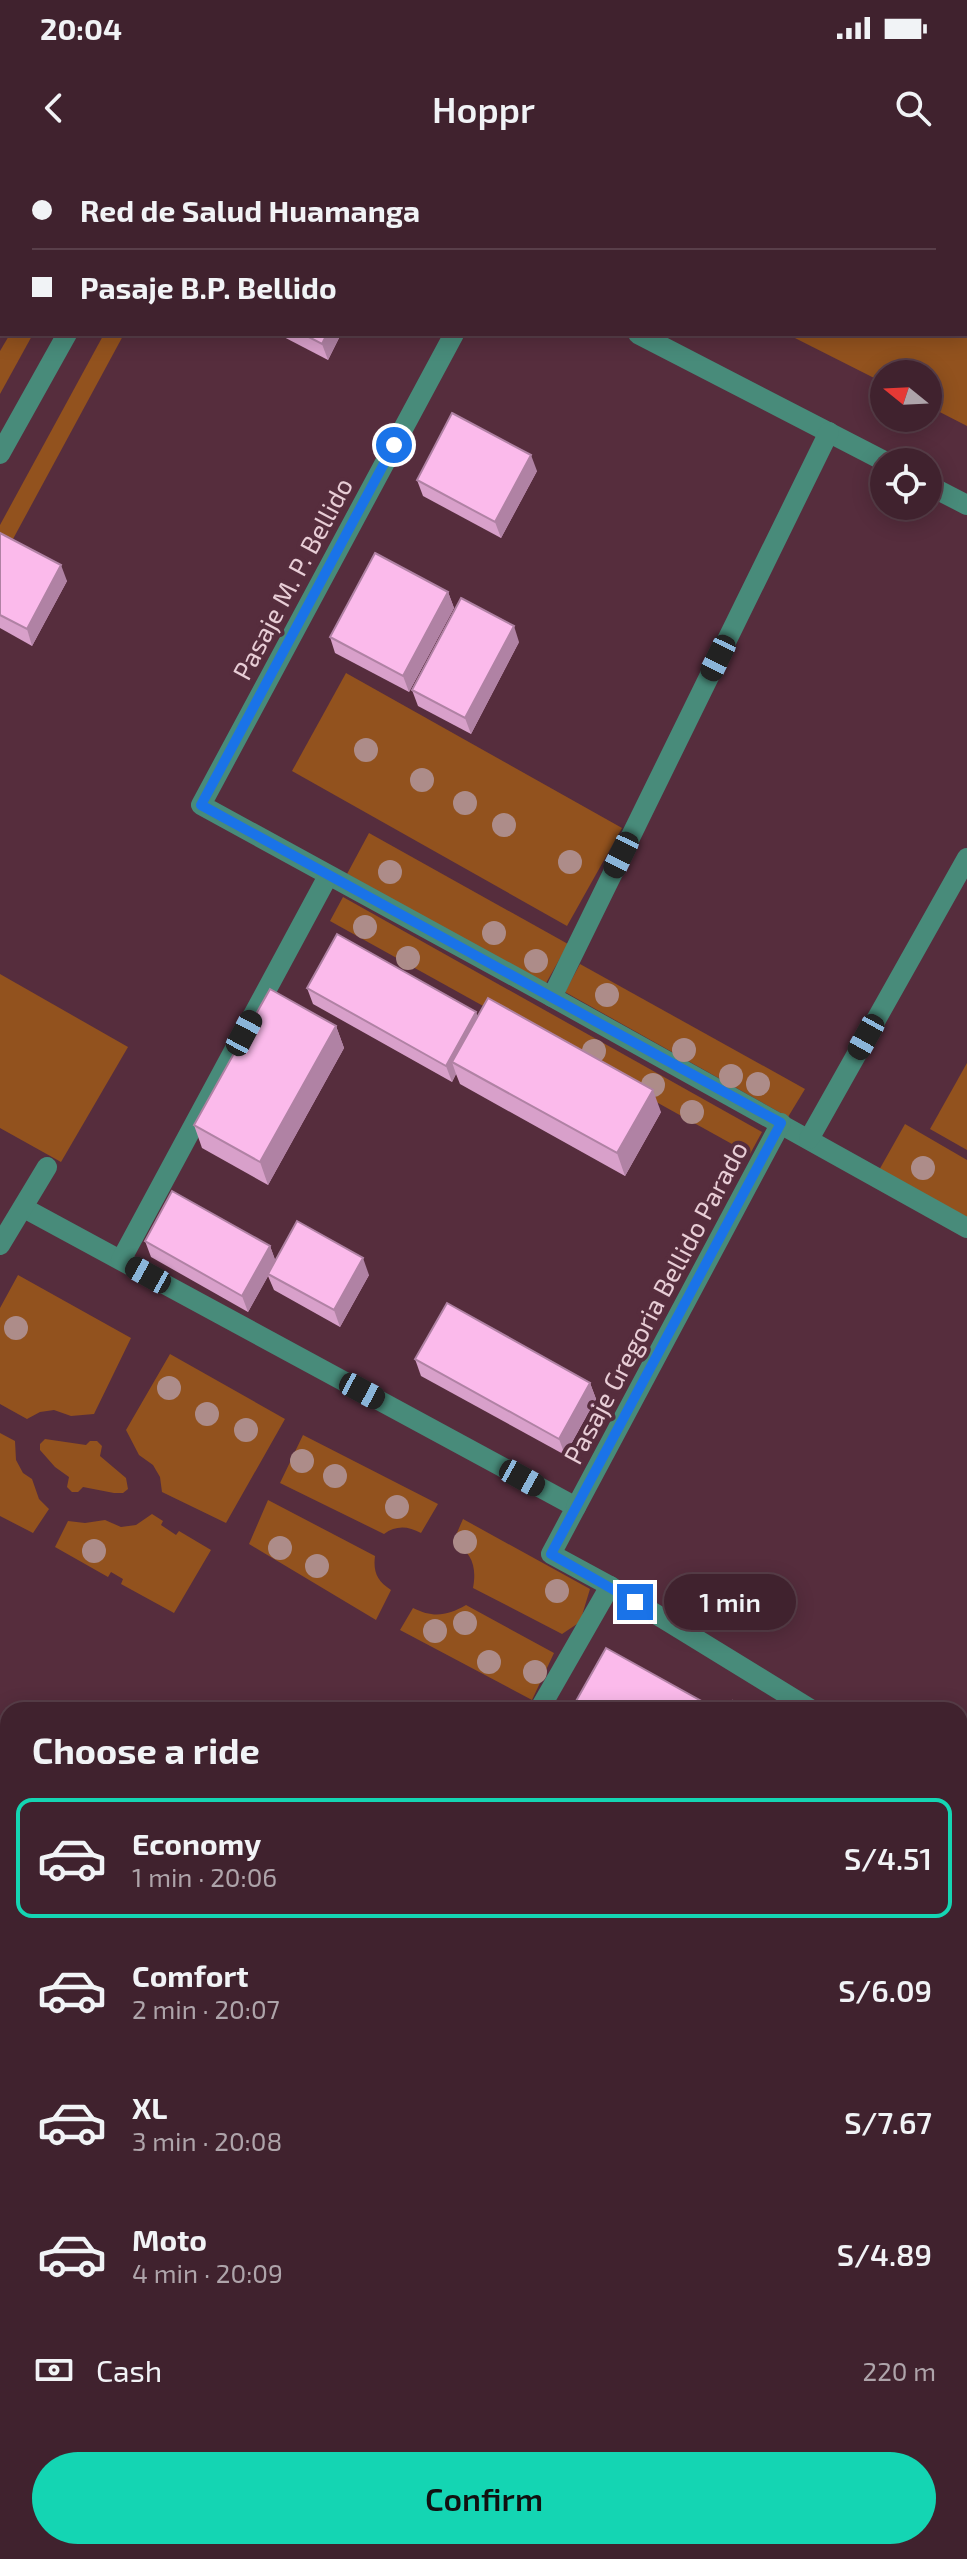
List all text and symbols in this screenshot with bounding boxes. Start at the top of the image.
text: 20:04 [40,10,122,46]
icon: back [32,86,76,130]
icon: search [891,86,935,130]
text: Hoppr [432,87,535,130]
text: Red de Salud Huamanga [80,192,420,228]
text: Pasaje B.P. Bellido [80,269,337,305]
north arrow [870,360,942,432]
map controls [870,360,942,520]
route start [376,427,412,463]
button: locate [870,448,942,520]
street label: Pasaje M. P. Bellido [225,472,358,685]
car [697,631,739,685]
car [600,828,642,882]
car [222,1006,266,1060]
car [844,1010,888,1064]
street label: Pasaje Gregoria Bellido Parado [556,1136,753,1469]
car [121,1253,175,1297]
car [335,1369,389,1413]
car [495,1456,549,1500]
callout: 1 min [663,1574,795,1630]
route end [617,1584,653,1620]
text: 1 min [699,1586,761,1617]
text: Choose a ride [32,1728,260,1771]
icon: car [36,1822,108,1894]
text: Economy [132,1825,261,1861]
text: S/4.51 [844,1840,932,1876]
text: 1 min · 20:06 [132,1861,277,1892]
icon: car [36,1954,108,2026]
text: Comfort [132,1957,249,1993]
text: S/6.09 [838,1972,932,2008]
text: 2 min · 20:07 [132,1993,280,2024]
icon: car [36,2086,108,2158]
text: XL [132,2089,167,2125]
text: S/7.67 [844,2104,932,2140]
text: 3 min · 20:08 [132,2125,282,2156]
icon: car [36,2218,108,2290]
text: Moto [132,2221,207,2257]
text: S/4.89 [837,2236,932,2272]
text: 4 min · 20:09 [132,2257,283,2288]
icon: cash [32,2348,76,2392]
text: Cash [96,2352,162,2388]
text: 220 m [863,2355,936,2386]
button: Confirm [32,2452,936,2544]

